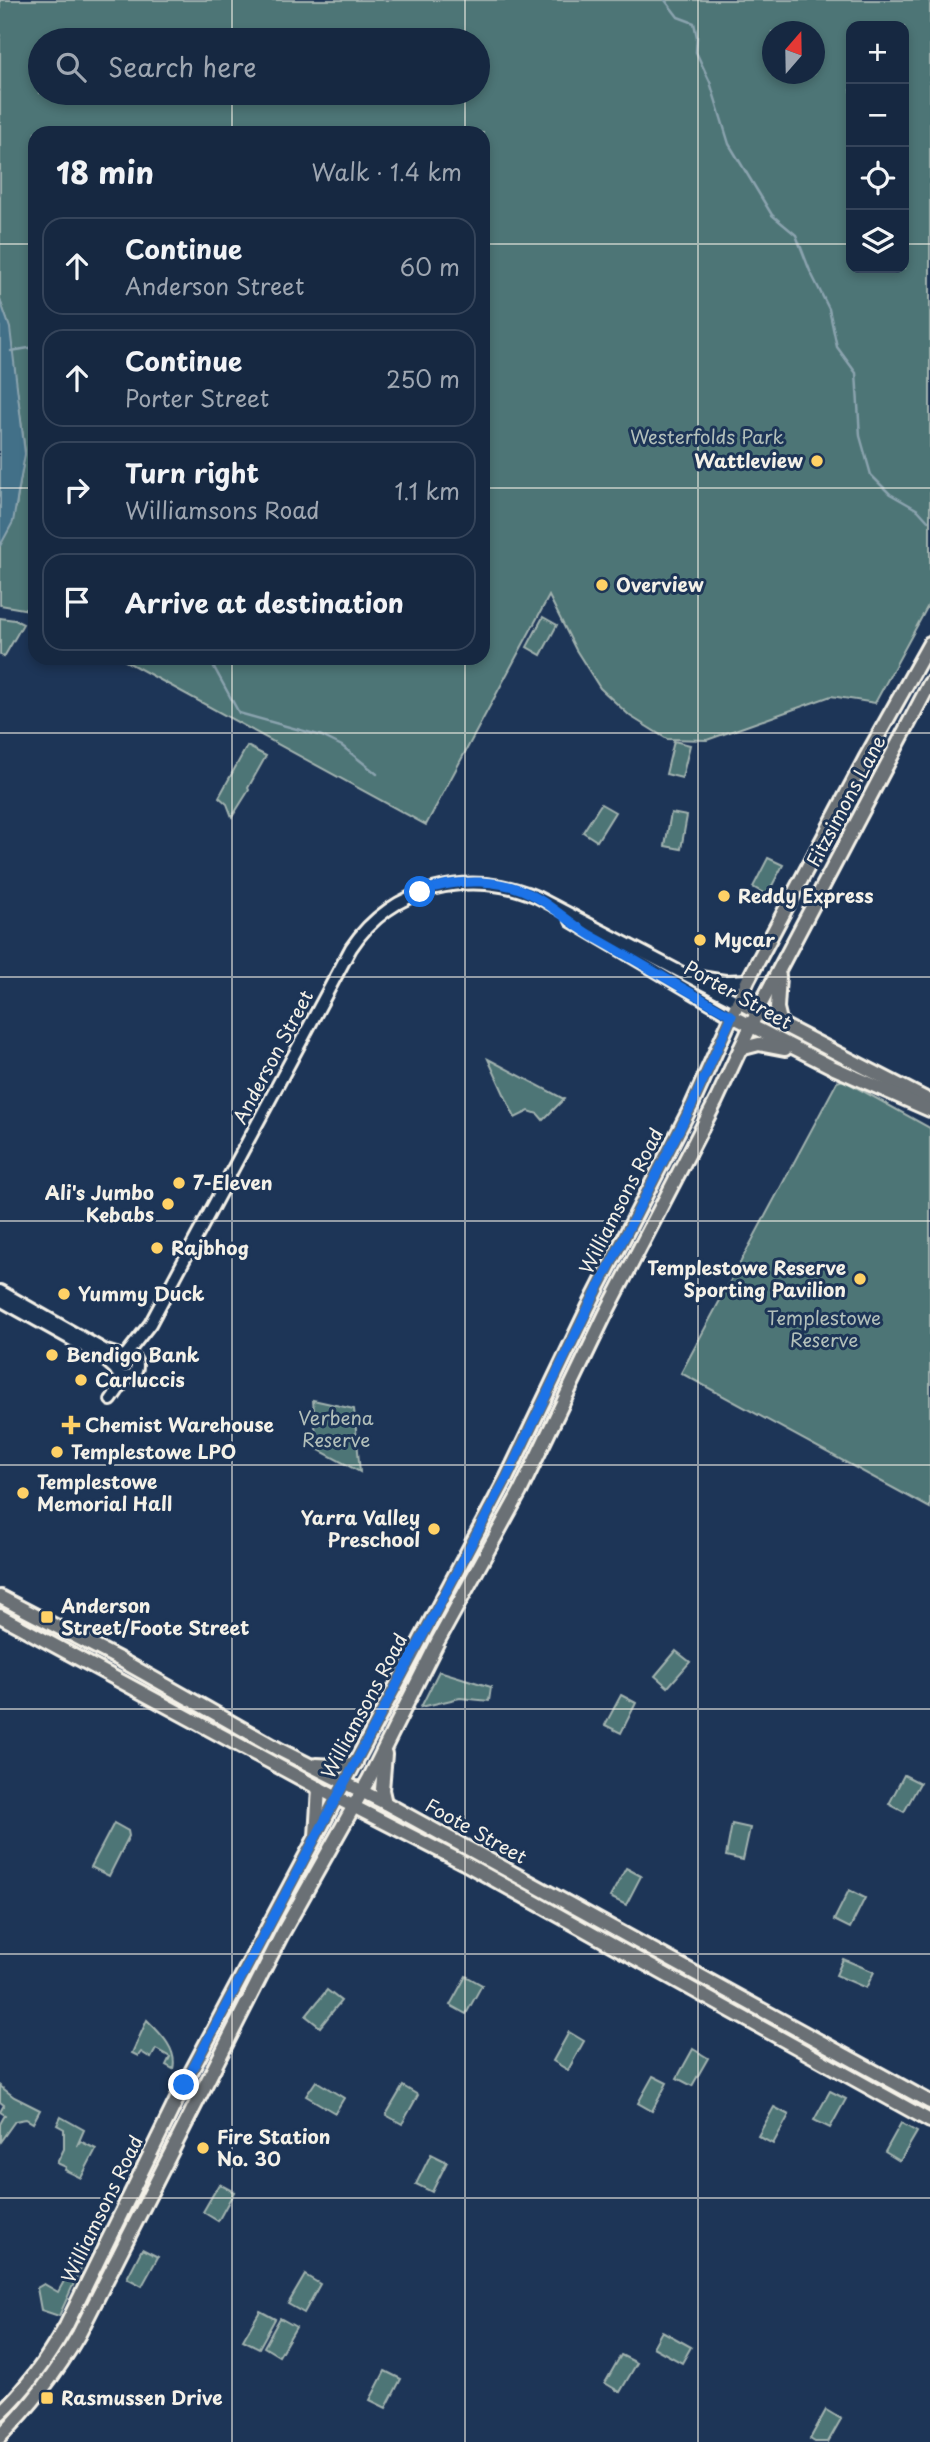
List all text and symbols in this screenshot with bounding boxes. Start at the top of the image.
north arrow [762,21,825,84]
map controls [846,21,909,273]
button: + [846,21,909,84]
search box [28,28,490,105]
text: Search here [108,47,257,86]
icon: search [52,48,90,86]
button: − [846,84,909,147]
button: locate [846,147,909,210]
text: 18 min [56,149,154,194]
text: Walk · 1.4 km [311,154,462,189]
button: layers [846,210,909,273]
text: Continue [125,229,242,268]
icon: ahead [58,247,96,285]
text: 60 m [400,249,460,284]
text: Anderson Street [125,268,304,303]
text: Continue [125,341,242,380]
icon: ahead [58,359,96,397]
text: 250 m [386,361,460,396]
text: Porter Street [125,380,269,415]
park label: Westerfolds Park [630,422,785,450]
place label: Wattleview [694,446,803,474]
text: Turn right [125,453,259,492]
marker: Wattleview [809,453,825,469]
icon: right [58,471,96,509]
text: 1.1 km [394,473,460,508]
text: Williamsons Road [125,492,320,527]
place label: Overview [616,570,704,598]
marker: Overview [594,577,610,593]
icon: arrive [58,583,96,621]
text: Arrive at destination [125,583,404,622]
street label: Fitzsimons Lane [799,730,892,871]
route start [404,876,435,907]
place label: Reddy Express [738,881,873,909]
marker: Reddy Express [716,888,732,904]
place label: Mycar [714,925,775,953]
marker: Mycar [692,932,708,948]
street label: Porter Street [680,953,798,1035]
street label: Anderson Street [225,984,319,1129]
street label: Williamsons Road [571,1123,669,1279]
place label: 7-Eleven [193,1168,273,1196]
marker: 7-Eleven [171,1175,187,1191]
place label: Ali's Jumbo Kebabs [45,1178,154,1228]
marker: Ali's Jumbo Kebabs [160,1196,176,1212]
place label: Rajbhog [171,1233,249,1261]
marker: Rajbhog [149,1240,165,1256]
place label: Templestowe Reserve Sporting Pavilion [647,1253,846,1303]
marker: Templestowe Reserve Sporting Pavilion [852,1271,868,1287]
place label: Yummy Duck [78,1279,205,1307]
marker: Yummy Duck [56,1286,72,1302]
park label: Templestowe Reserve [767,1303,881,1353]
place label: Bendigo Bank [66,1340,200,1368]
marker: Bendigo Bank [44,1347,60,1363]
place label: Carluccis [95,1365,185,1393]
marker: Carluccis [73,1372,89,1388]
park label: Verbena Reserve [298,1403,374,1453]
place label: Chemist Warehouse [85,1410,274,1438]
marker: Chemist Warehouse [63,1417,79,1433]
place label: Templestowe LPO [71,1437,236,1465]
marker: Templestowe LPO [49,1444,65,1460]
place label: Templestowe Memorial Hall [37,1467,172,1517]
marker: Templestowe Memorial Hall [15,1485,31,1501]
place label: Yarra Valley Preschool [301,1503,420,1553]
marker: Yarra Valley Preschool [426,1521,442,1537]
place label: Anderson Street/Foote Street [60,1591,249,1641]
marker: Anderson Street/Foote Street [39,1609,55,1625]
street label: Williamsons Road [313,1628,413,1783]
street label: Foote Street [420,1791,533,1870]
route end [168,2069,199,2100]
place label: Fire Station No. 30 [217,2122,331,2172]
street label: Williamsons Road [53,2130,149,2287]
marker: Fire Station No. 30 [195,2140,211,2156]
place label: Rasmussen Drive [61,2383,223,2411]
marker: Rasmussen Drive [39,2390,55,2406]

